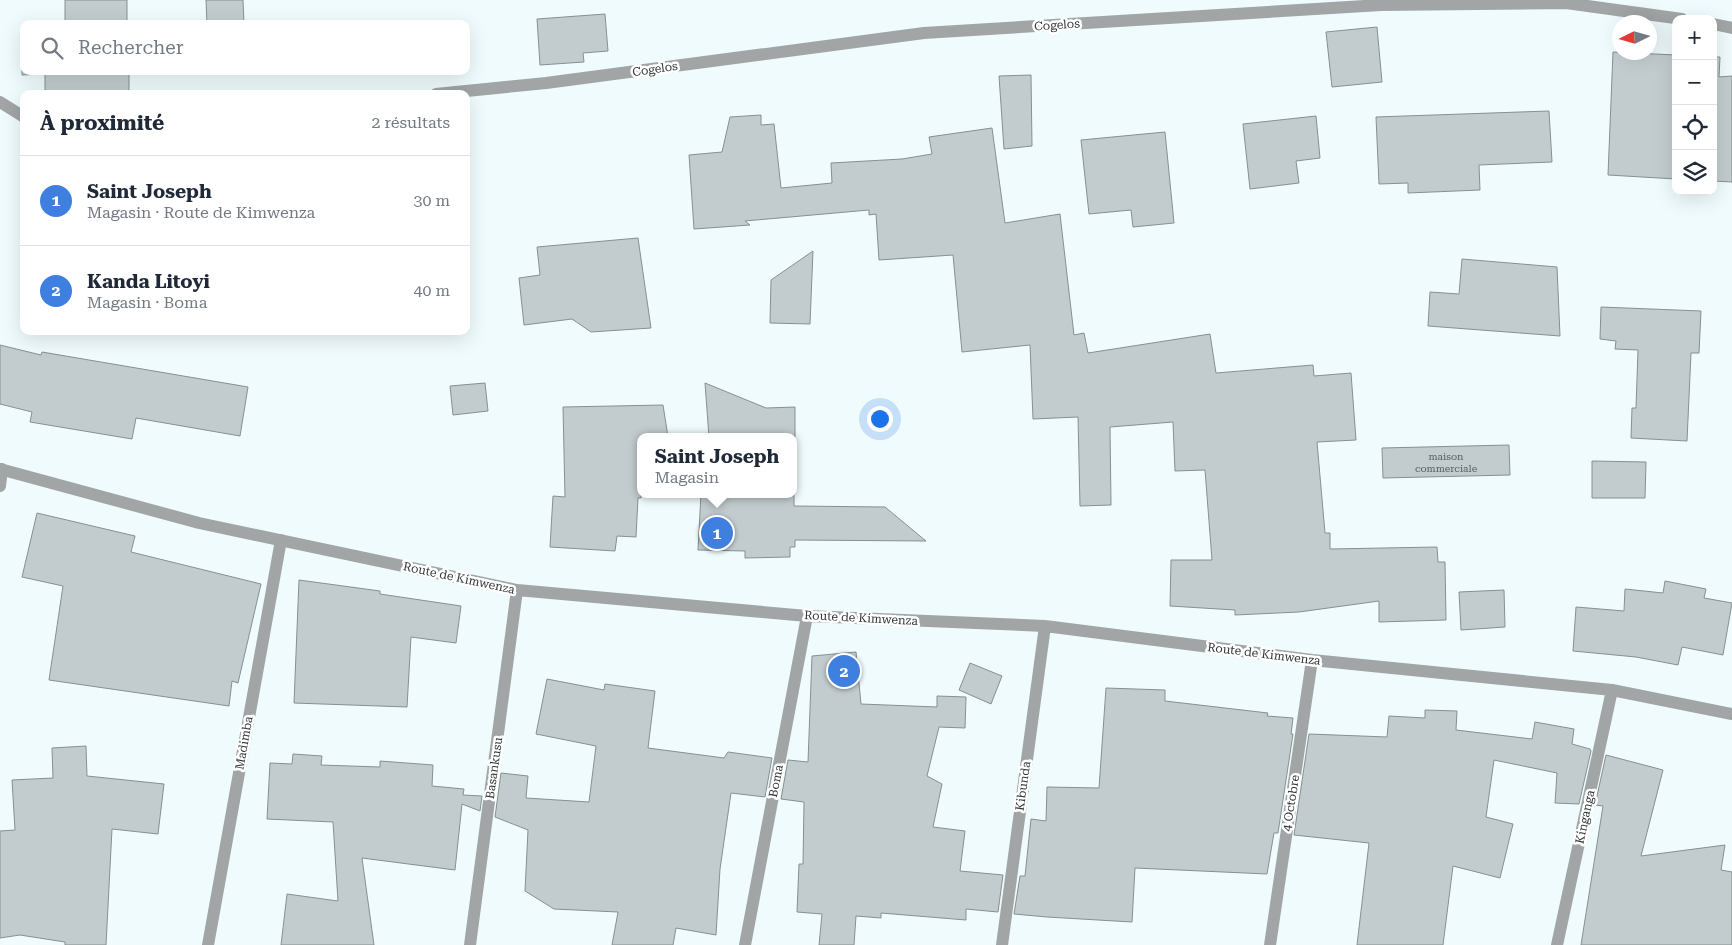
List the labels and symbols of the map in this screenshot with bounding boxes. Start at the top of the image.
north arrow [1612,15,1657,60]
street label: Cogelos [1034,16,1081,34]
street label: Cogelos [631,59,679,79]
your location [867,406,893,432]
house number: maison commerciale [1415,451,1478,474]
pin: 1 [701,514,733,552]
street label: Route de Kimwenza [402,559,517,597]
street label: Route de Kimwenza [804,608,919,628]
street label: Route de Kimwenza [1207,640,1322,668]
pin: 2 [828,652,860,690]
street label: Madimba [232,715,256,771]
street label: Basankusu [483,736,505,800]
street label: Kibunda [1013,760,1033,812]
street label: Boma [766,763,786,798]
street label: 4 Octobre [1280,773,1302,832]
street label: Kinganga [1573,788,1598,845]

